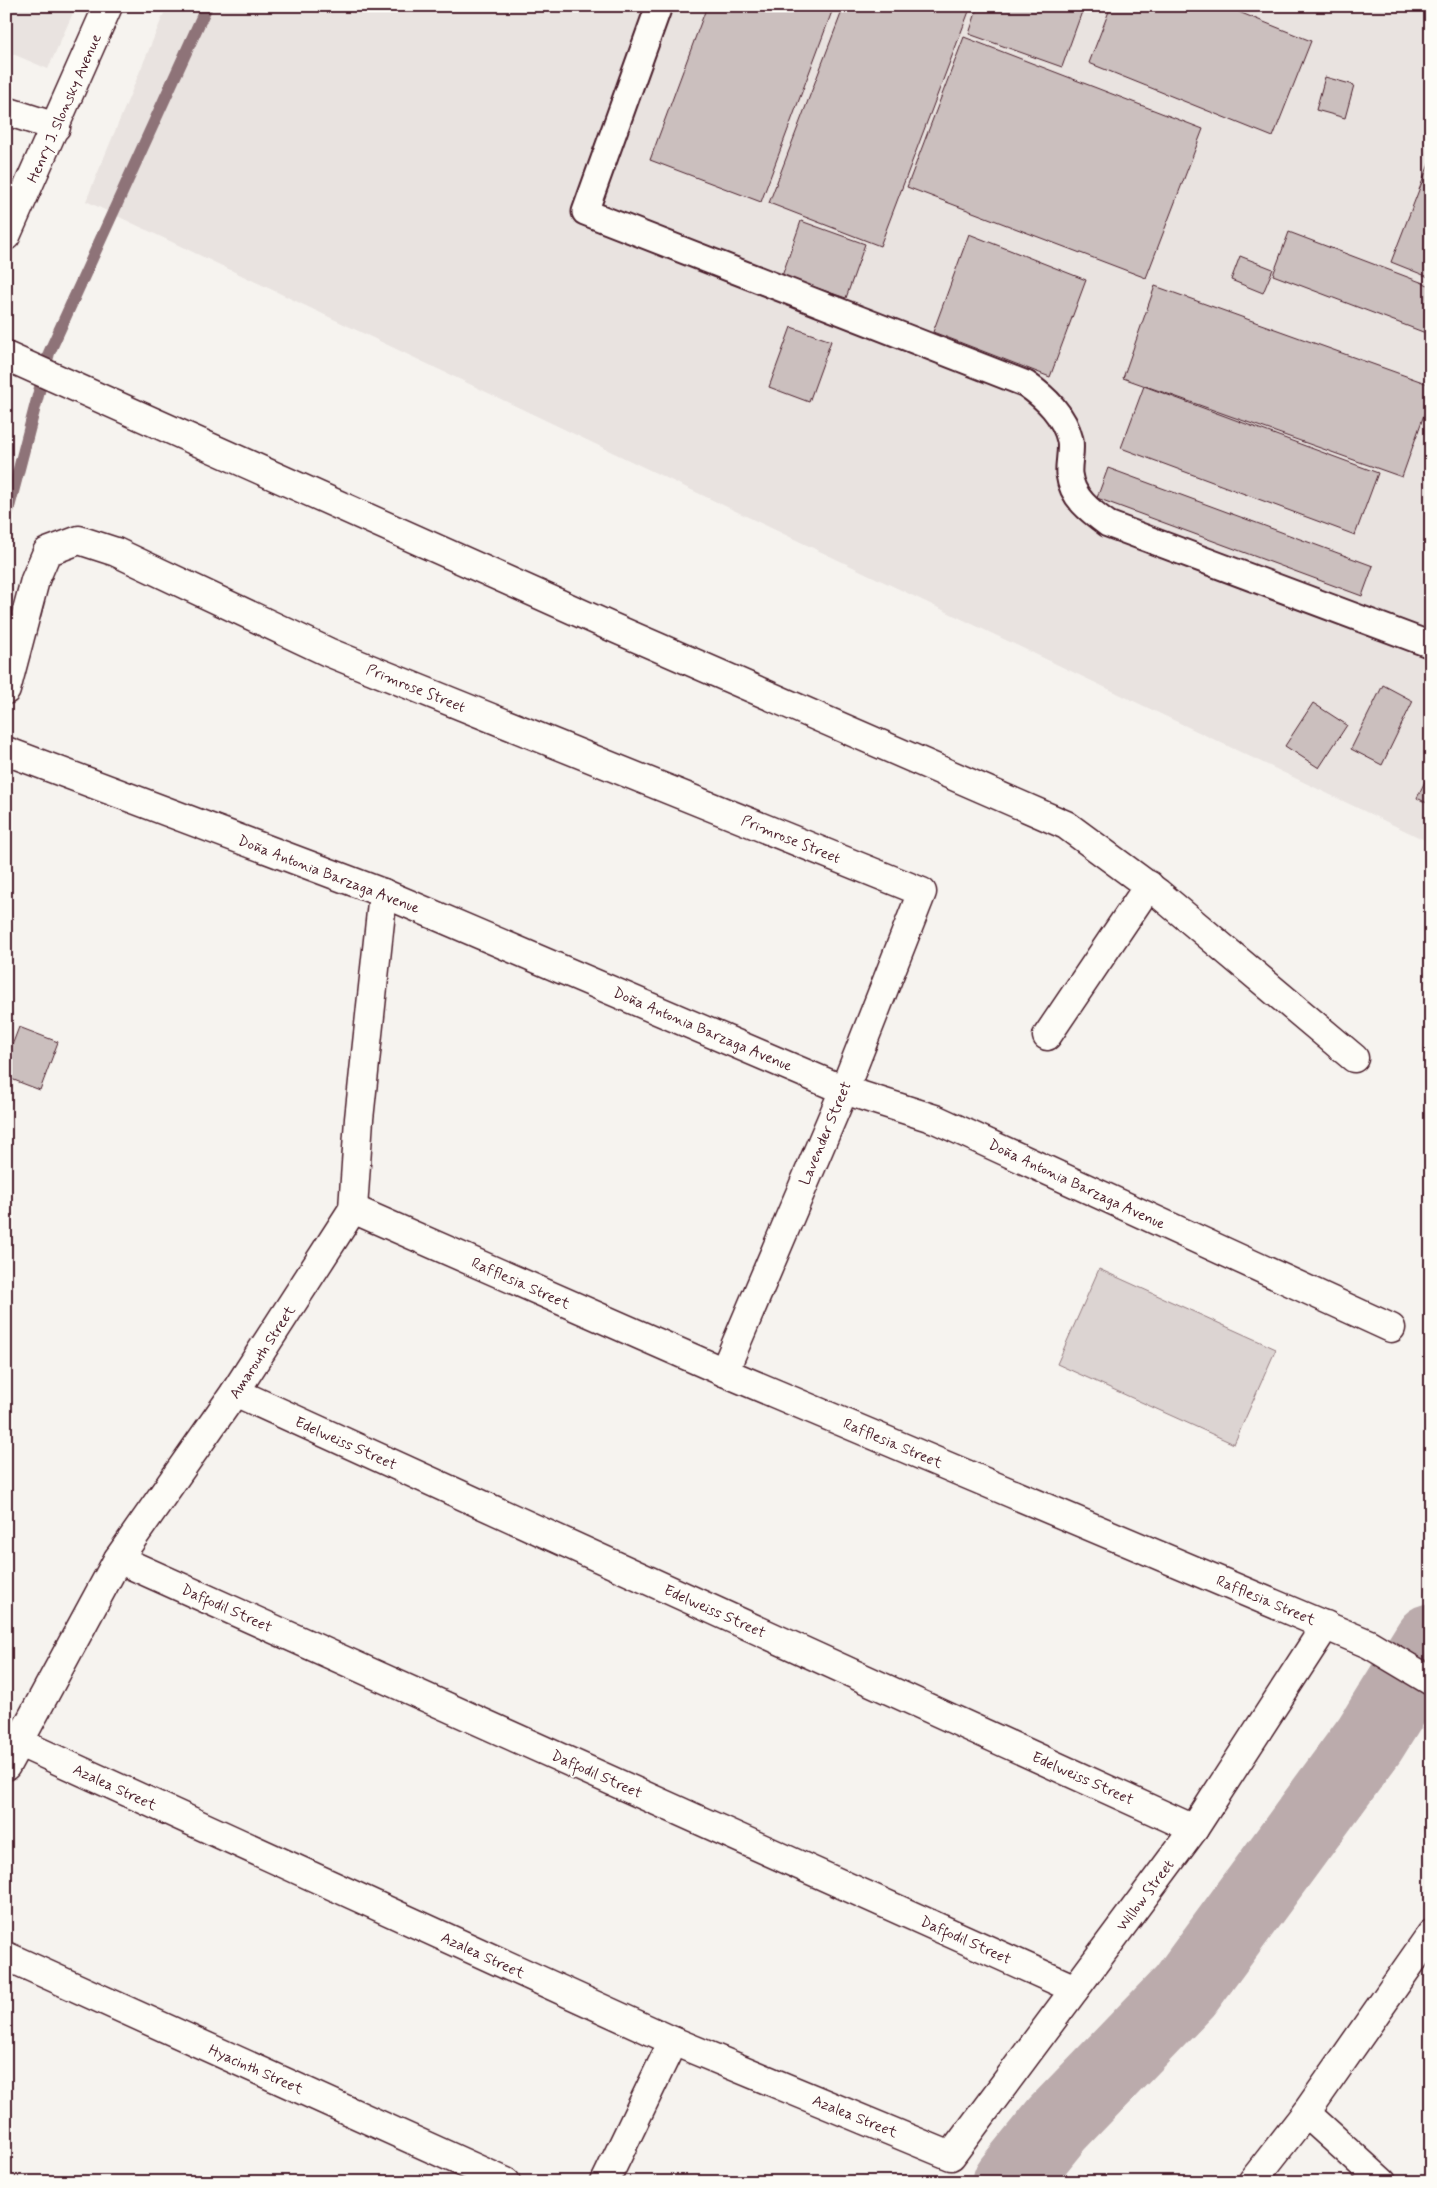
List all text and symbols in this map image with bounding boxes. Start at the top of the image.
street label: Henry J. Slonsky Avenue [23,31,107,186]
street label: Primrose Street [363,660,468,718]
street label: Primrose Street [738,811,843,869]
street label: Doña Antonia Barzaga Avenue [235,831,422,919]
street label: Doña Antonia Barzaga Avenue [610,983,795,1077]
street label: Lavender Street [795,1079,857,1188]
street label: Doña Antonia Barzaga Avenue [985,1135,1168,1235]
street label: Rafflesia Street [468,1253,573,1315]
street label: Amarouth Street [225,1302,301,1403]
street label: Edelweiss Street [292,1413,400,1475]
street label: Rafflesia Street [840,1414,945,1474]
street label: Rafflesia Street [1213,1571,1318,1631]
street label: Daffodil Street [177,1580,275,1640]
street label: Edelweiss Street [661,1581,769,1643]
street label: Daffodil Street [547,1746,645,1806]
street label: Edelweiss Street [1029,1748,1137,1810]
street label: Azalea Street [70,1760,160,1816]
street label: Willow Street [1112,1856,1179,1935]
street label: Daffodil Street [916,1912,1014,1972]
street label: Azalea Street [438,1928,528,1984]
street label: Hyacinth Street [205,2040,306,2100]
street label: Azalea Street [809,2091,900,2143]

